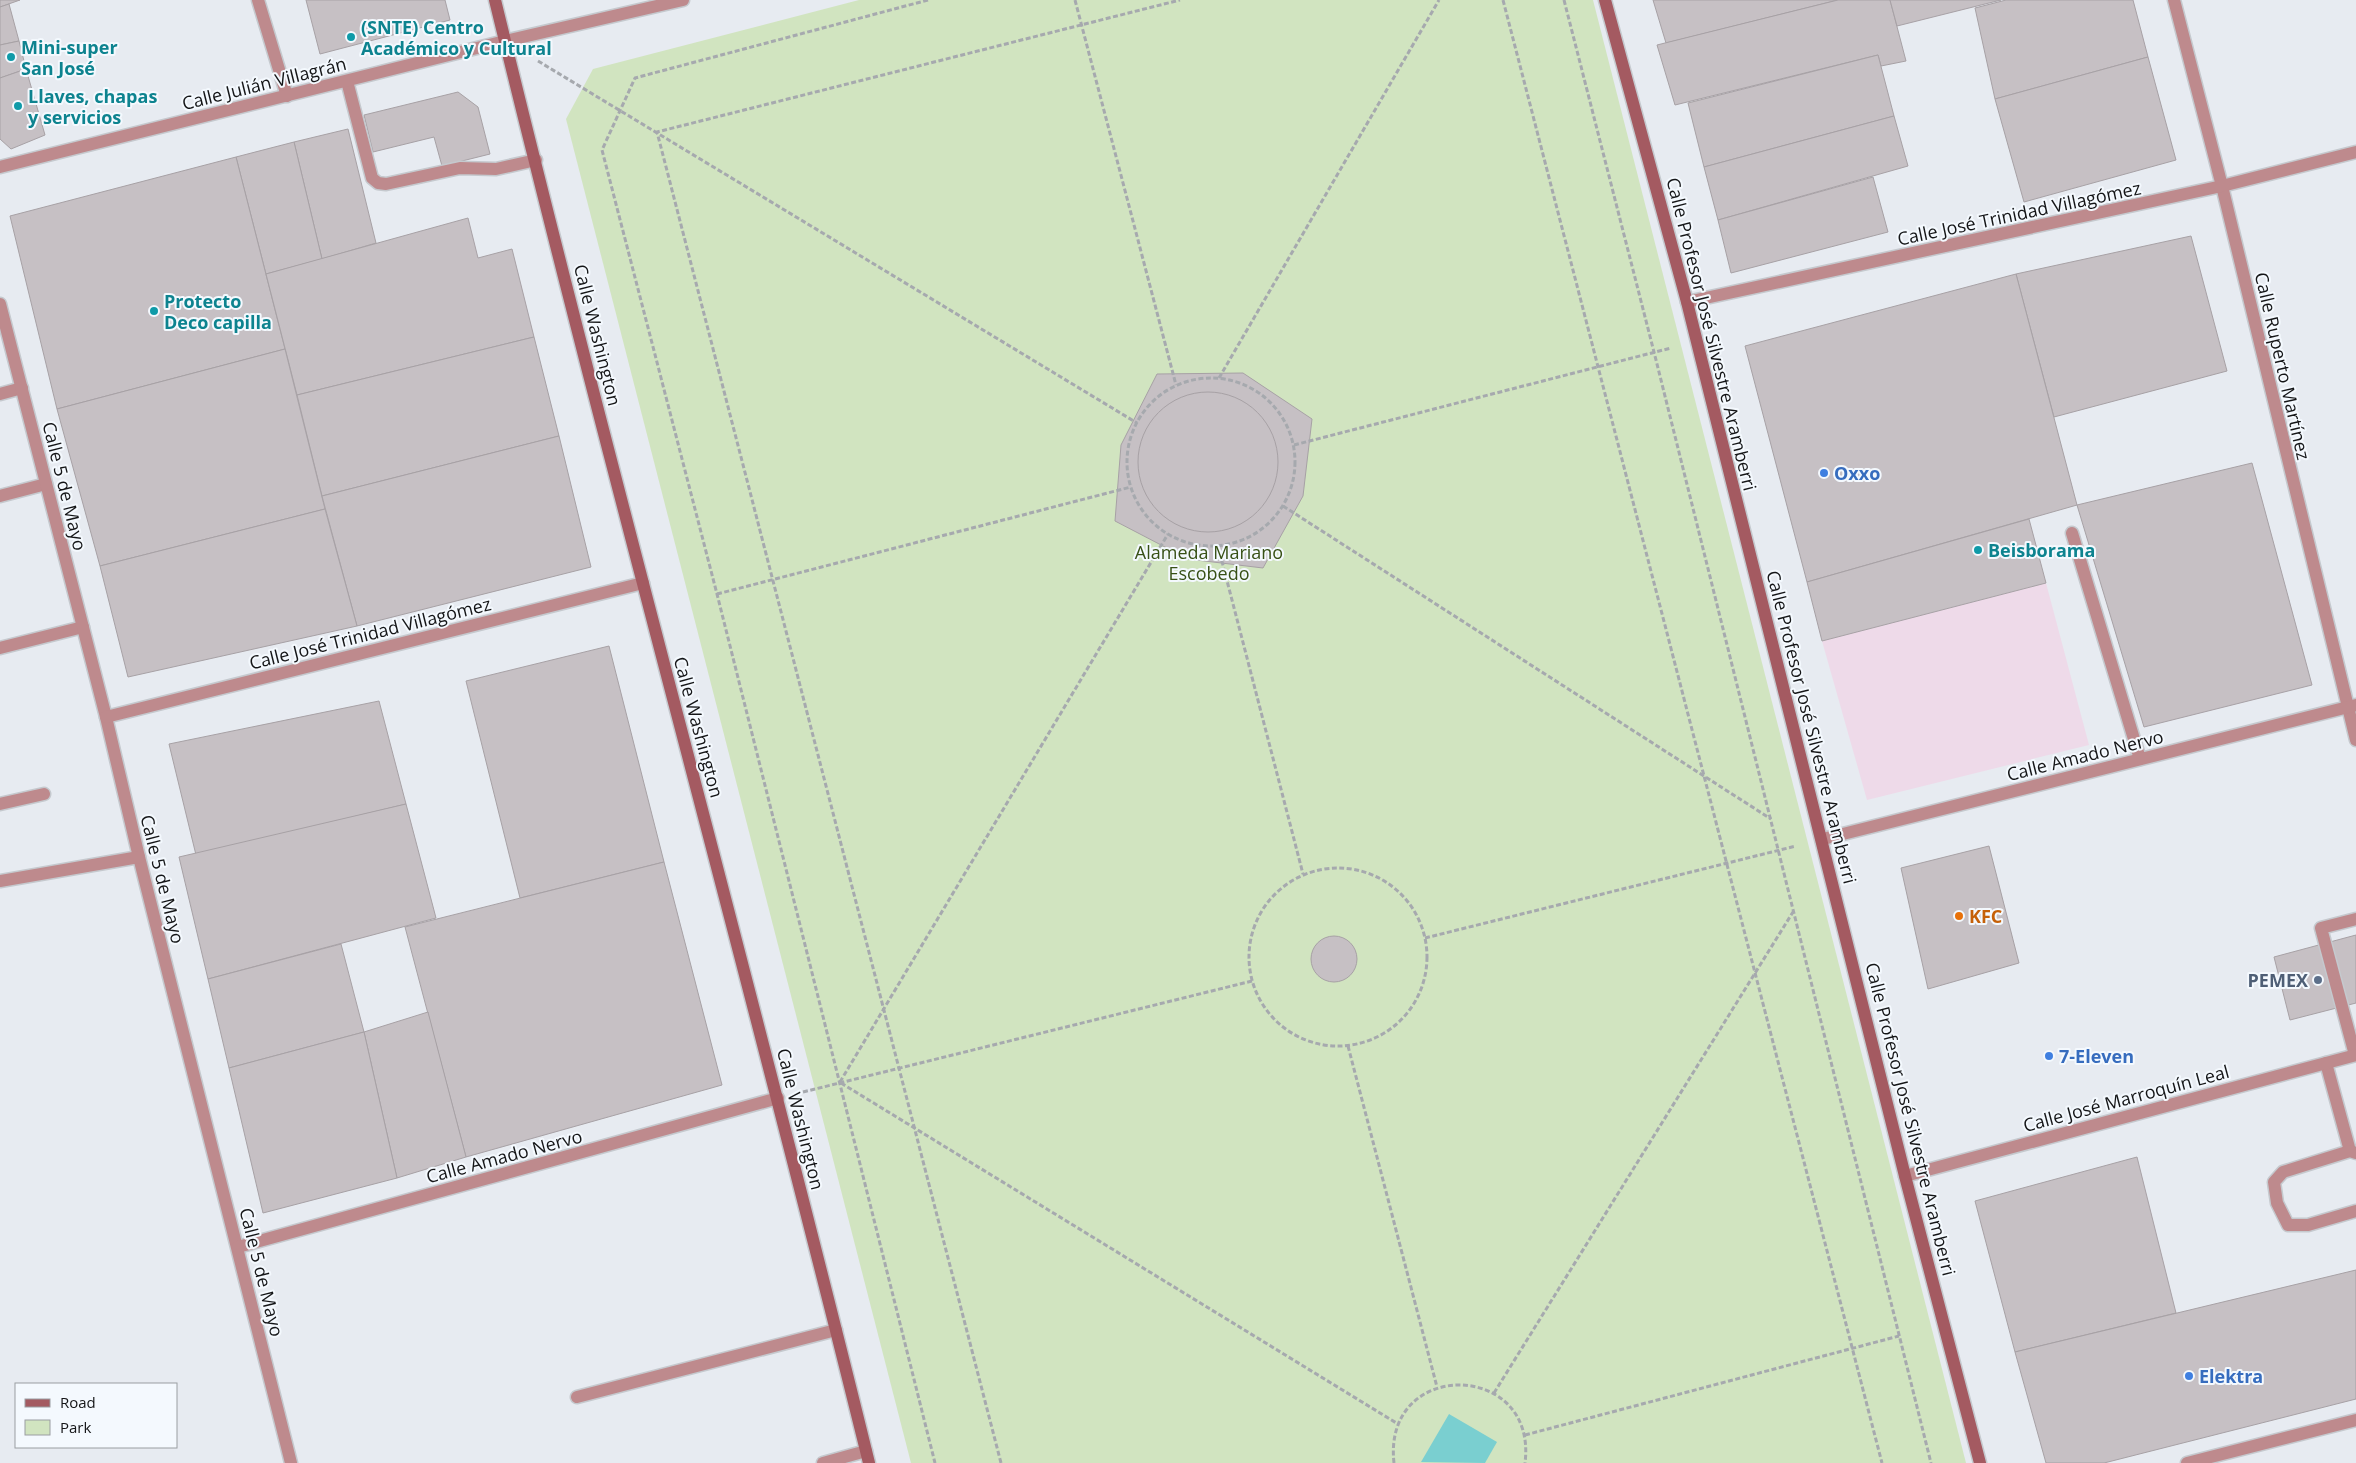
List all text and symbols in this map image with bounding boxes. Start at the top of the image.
place label: (SNTE) Centro Académico y Cultural [361,15,552,60]
marker: (SNTE) Centro Académico y Cultural [345,31,357,43]
place label: Mini-super San José [21,35,118,80]
marker: Mini-super San José [5,51,17,63]
street label: Calle Julián Villagrán [179,51,349,115]
place label: Llaves, chapas y servicios [28,84,157,129]
marker: Llaves, chapas y servicios [12,100,24,112]
street label: Calle Profesor José Silvestre Aramberri [1661,175,1763,493]
street label: Calle José Trinidad Villagómez [1895,175,2143,251]
street label: Calle Washington [569,262,627,408]
street label: Calle Ruperto Martínez [2250,270,2316,462]
place label: Protecto Deco capilla [164,289,272,334]
marker: Protecto Deco capilla [148,305,160,317]
street label: Calle 5 de Mayo [37,419,93,553]
place label: Oxxo [1834,461,1880,485]
marker: Oxxo [1818,467,1830,479]
place label: Beisborama [1988,538,2095,562]
park label: Alameda Mariano Escobedo [1135,540,1283,585]
marker: Beisborama [1972,544,1984,556]
street label: Calle Profesor José Silvestre Aramberri [1761,568,1863,886]
street label: Calle José Trinidad Villagómez [247,591,493,675]
street label: Calle Washington [669,654,729,800]
street label: Calle Amado Nervo [2004,724,2166,786]
street label: Calle 5 de Mayo [135,812,191,946]
place label: KFC [1969,904,2002,928]
marker: KFC [1953,910,1965,922]
street label: Calle Profesor José Silvestre Aramberri [1860,960,1962,1278]
place label: PEMEX [2248,968,2308,992]
marker: PEMEX [2312,974,2324,986]
place label: 7-Eleven [2059,1044,2134,1068]
street label: Calle Washington [772,1046,830,1192]
marker: 7-Eleven [2043,1050,2055,1062]
street label: Calle José Marroquín Leal [2020,1059,2232,1137]
street label: Calle Amado Nervo [423,1124,585,1188]
street label: Calle 5 de Mayo [234,1205,290,1339]
place label: Elektra [2199,1364,2263,1388]
marker: Elektra [2183,1370,2195,1382]
legend [15,1383,178,1448]
text: Road [60,1392,96,1412]
text: Park [60,1417,91,1437]

